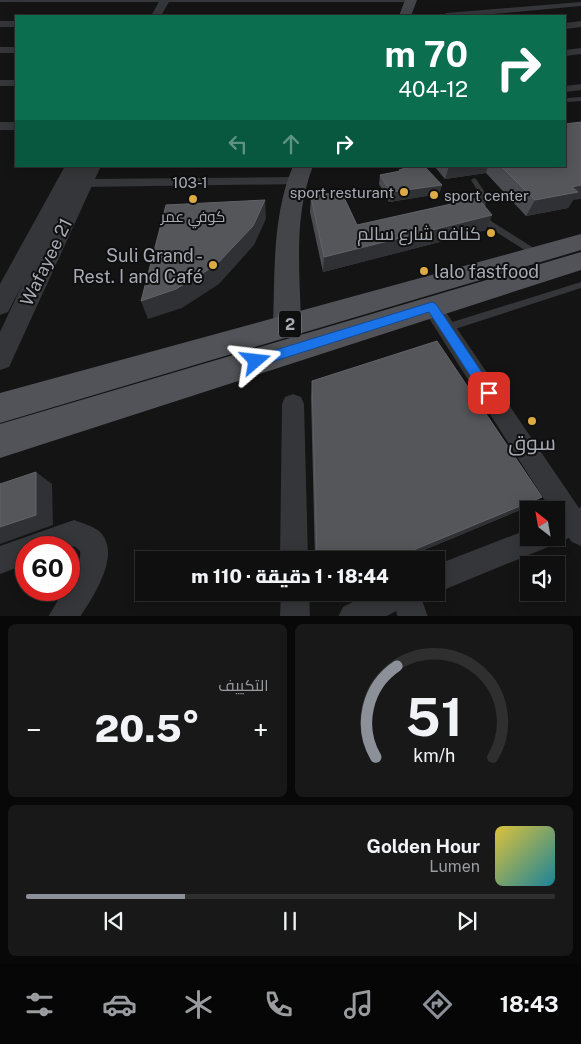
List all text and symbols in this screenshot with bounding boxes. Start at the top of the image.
text: 70 m [385,34,468,75]
icon: right [486,35,551,100]
text: 404-12 [398,76,468,102]
icon: left [224,130,252,158]
icon: ahead [277,130,305,158]
icon: right [330,130,358,158]
street label: 103-1 [172,174,208,191]
place label: sport resturant [290,184,394,201]
marker: sport resturant [398,186,410,198]
place label: sport center [444,187,529,204]
marker: sport center [428,189,440,201]
marker: كوفي عمر [187,193,199,205]
place label: كوفي عمر [160,208,225,229]
street label: Wafayee 21 [16,215,76,309]
place label: كنافه شارع سالم [357,223,481,246]
marker: كنافه شارع سالم [485,227,497,239]
place label: Suli Grand - Rest. I and Café [73,245,203,287]
marker: Suli Grand - Rest. I and Café [207,259,219,271]
place label: lalo fastfood [434,261,539,282]
marker: lalo fastfood [418,265,430,277]
road number: 2 [279,310,301,338]
position arrow [229,334,281,386]
pin [468,372,510,414]
icon: arrive [475,379,503,407]
marker: سوق [526,415,538,427]
place label: سوق [508,430,556,456]
north arrow [520,501,565,546]
map controls [520,501,565,601]
speed limit sign: 60 [15,536,80,601]
button: sound [520,556,565,601]
text: 18:44 · 1 دقيقة · 110 m [191,565,389,587]
text: التكييف [218,676,269,695]
text: 51 [405,687,462,748]
text: 20.5° [95,706,200,751]
text: − [26,713,42,746]
text: + [253,713,268,746]
text: km/h [413,745,455,766]
text: Golden Hour [366,835,480,857]
text: Lumen [429,857,480,876]
icon: previous [100,907,128,935]
icon: pause [276,907,304,935]
icon: next [453,907,481,935]
icon: filters [22,987,57,1022]
icon: car [102,987,137,1022]
icon: climate [181,987,216,1022]
icon: phone [261,987,296,1022]
icon: music [341,987,376,1022]
icon: directions [420,987,455,1022]
text: 18:43 [500,991,559,1017]

